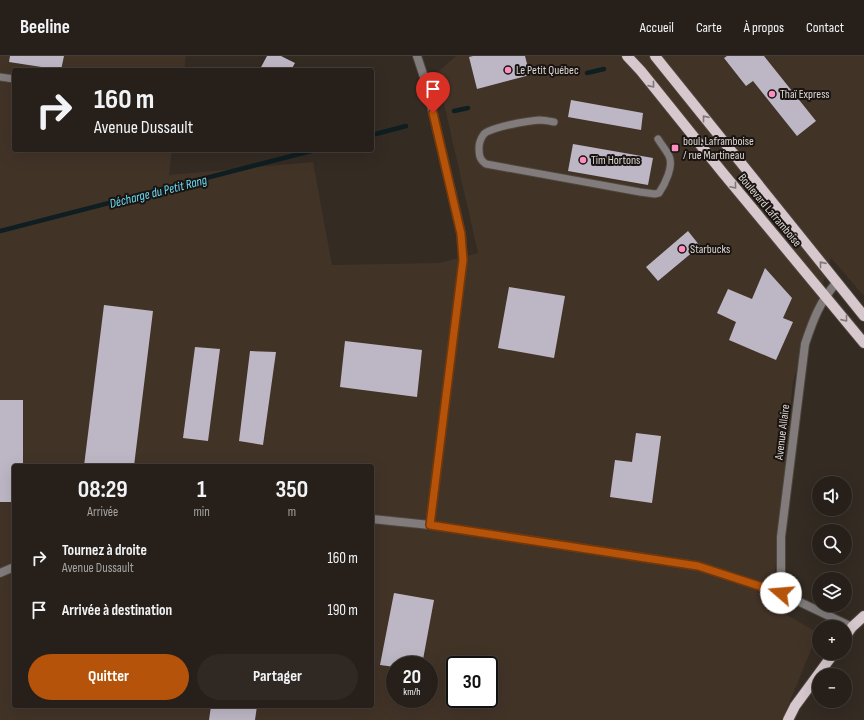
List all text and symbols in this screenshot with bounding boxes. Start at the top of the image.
text: Beeline [20,16,70,39]
text: Accueil [640,19,674,36]
text: Carte [696,19,722,36]
text: À propos [744,19,784,36]
text: Contact [806,19,844,36]
place label: Le Petit Québec [516,63,579,78]
marker: Le Petit Québec [503,65,513,75]
pin [416,72,450,113]
icon: arrive [422,78,444,100]
one-way arrow [648,81,655,88]
text: 160 m [94,83,154,116]
icon: right [28,84,80,136]
place label: Thaï Express [780,87,830,102]
marker: Thaï Express [767,89,777,99]
one-way arrow [703,116,710,123]
text: Avenue Dussault [94,117,193,138]
place label: boul. Laframboise / rue Martineau [683,134,754,163]
marker: boul. Laframboise / rue Martineau [670,143,680,153]
place label: Tim Hortons [591,153,640,168]
marker: Tim Hortons [578,155,588,165]
street label: Boulevard Laframboise [735,171,805,250]
water label: Décharge du Petit Rang [108,172,209,212]
one-way arrow [729,182,736,189]
place label: Starbucks [690,242,730,257]
marker: Starbucks [677,244,687,254]
one-way arrow [819,261,826,268]
one-way arrow [840,314,847,321]
street label: Avenue Allaire [772,403,793,462]
text: 08:29 [78,475,128,504]
text: 1 [197,475,206,504]
text: 350 [276,475,308,504]
map controls [812,476,852,708]
button: sound [812,476,852,516]
text: Arrivée [87,504,118,520]
text: min [193,504,210,520]
text: m [288,504,296,520]
button: search [812,524,852,564]
text: Tournez à droite [62,541,147,560]
icon: right [28,547,50,569]
text: 160 m [327,549,358,568]
text: Avenue Dussault [62,560,134,576]
position arrow [760,572,802,614]
button: layers [812,572,852,612]
icon: arrive [28,599,50,621]
text: Arrivée à destination [62,601,172,620]
text: 190 m [327,601,358,620]
button: + [812,620,852,660]
button: Quitter [28,654,189,700]
button: Partager [197,654,358,700]
speed limit sign: 30 [446,656,498,708]
text: 20 [403,665,421,689]
button: − [812,668,852,708]
text: km/h [403,686,421,698]

